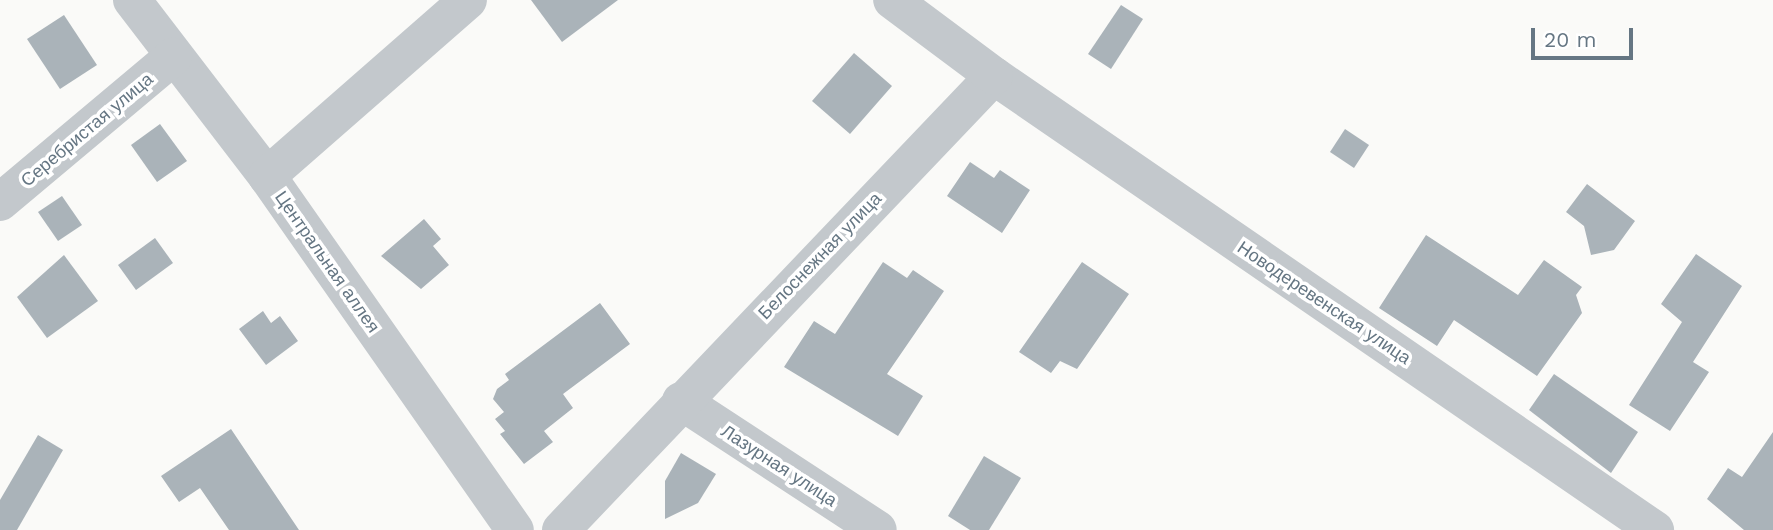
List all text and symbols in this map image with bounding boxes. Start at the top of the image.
scale bar [1535,14,1636,58]
text: 20 m [1544,27,1596,52]
street label: Серебристая улица [17,68,157,192]
street label: Центральная аллея [270,187,384,337]
street label: Белоснежная улица [754,188,886,324]
street label: Новодеревенская улица [1233,237,1415,369]
street label: Лазурная улица [717,421,841,511]

